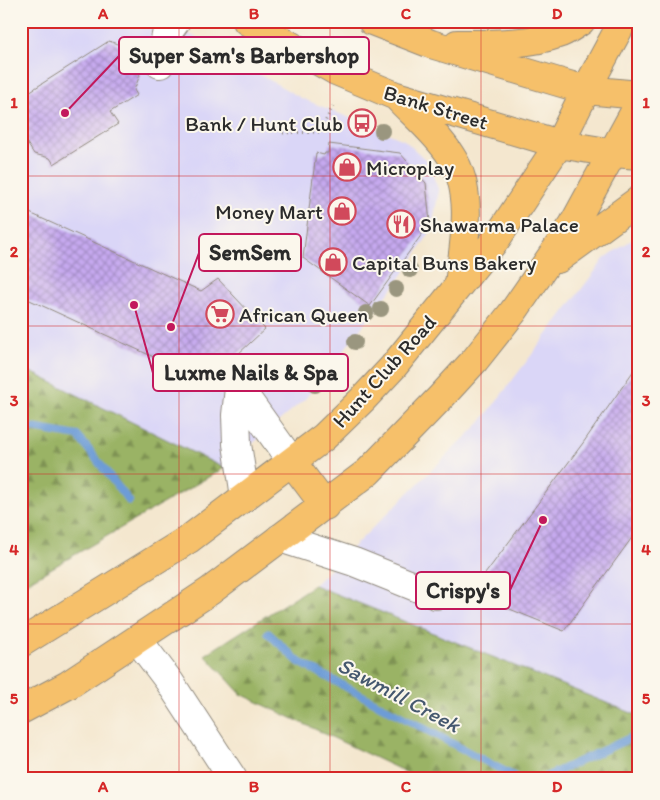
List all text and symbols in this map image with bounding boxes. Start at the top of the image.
text: A [97,4,109,23]
text: B [249,4,260,23]
text: C [401,4,412,23]
text: D [552,4,563,23]
callout: Super Sam's Barbershop [119,37,369,74]
text: Super Sam's Barbershop [129,42,359,69]
street label: Bank Street [381,79,491,135]
text: 1 [10,93,18,112]
text: 1 [642,93,650,112]
bus stop icon: Bank / Hunt Club [347,108,377,138]
place label: Bank / Hunt Club [185,111,343,136]
shop icon: Microplay [332,152,362,182]
place label: Microplay [366,155,454,180]
shop icon: Money Mart [327,196,357,226]
place label: Money Mart [215,199,323,224]
restaurant icon: Shawarma Palace [386,209,416,239]
place label: Shawarma Palace [420,212,579,237]
callout: SemSem [199,234,301,271]
text: SemSem [209,239,291,266]
text: 2 [10,242,19,261]
text: 2 [642,242,651,261]
shop icon: Capital Buns Bakery [318,247,348,277]
place label: Capital Buns Bakery [352,250,536,275]
supermarket icon: African Queen [205,299,235,329]
place label: African Queen [239,302,369,327]
street label: Hunt Club Road [327,310,441,432]
callout: Luxme Nails & Spa [153,354,348,391]
text: Luxme Nails & Spa [164,359,338,386]
text: 3 [10,391,19,410]
text: 3 [642,391,651,410]
text: 4 [9,540,19,559]
text: 4 [641,540,651,559]
callout: Crispy's [416,572,510,609]
text: Crispy's [426,577,500,604]
water label: Sawmill Creek [333,652,466,739]
text: 5 [10,689,19,708]
text: 5 [642,689,651,708]
text: A [97,777,109,796]
text: B [249,777,260,796]
text: C [401,777,412,796]
text: D [552,777,563,796]

